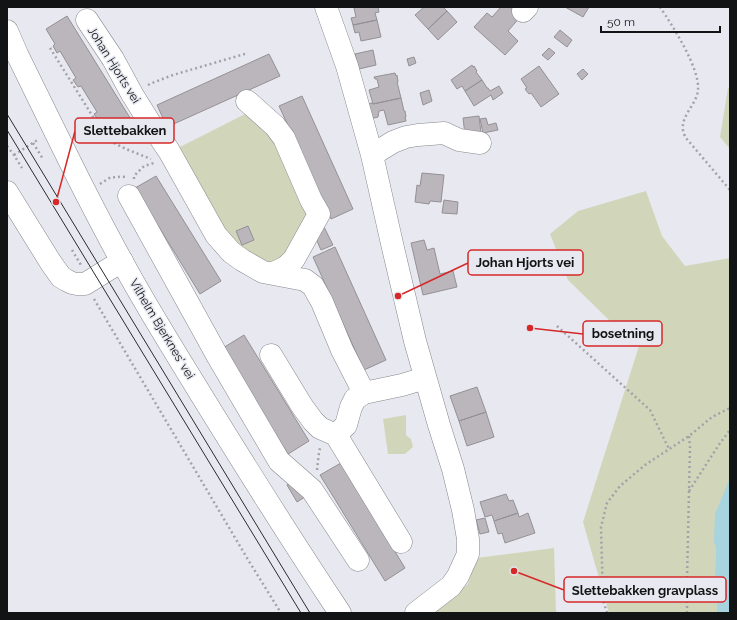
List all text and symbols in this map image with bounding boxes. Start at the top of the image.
scale bar [601,8,720,34]
text: 50 m [607,15,635,29]
street label: Johan Hjorts vei [85,24,143,106]
callout: Slettebakken [75,118,174,143]
text: Slettebakken [84,123,167,138]
callout: Johan Hjorts vei [468,250,583,275]
text: Johan Hjorts vei [476,255,574,270]
street label: Vilhelm Bjerknes' vei [127,276,197,382]
callout: bosetning [583,321,662,346]
text: bosetning [592,326,654,341]
callout: Slettebakken gravplass [564,577,726,602]
text: Slettebakken gravplass [572,583,719,598]

